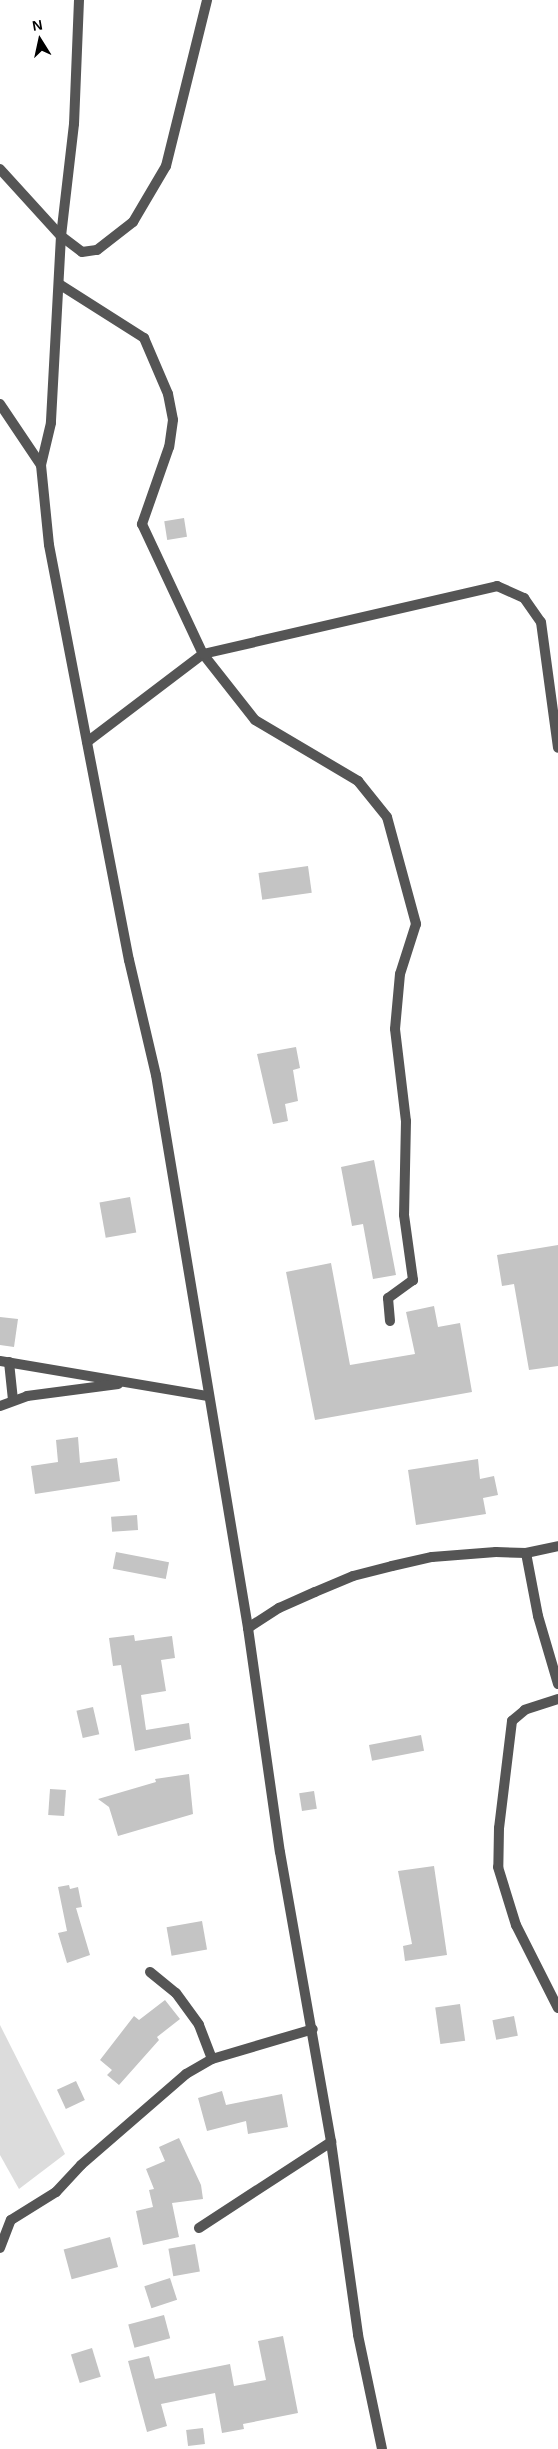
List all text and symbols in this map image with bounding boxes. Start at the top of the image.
north arrow [15,15,65,65]
text: N [31,16,44,34]

